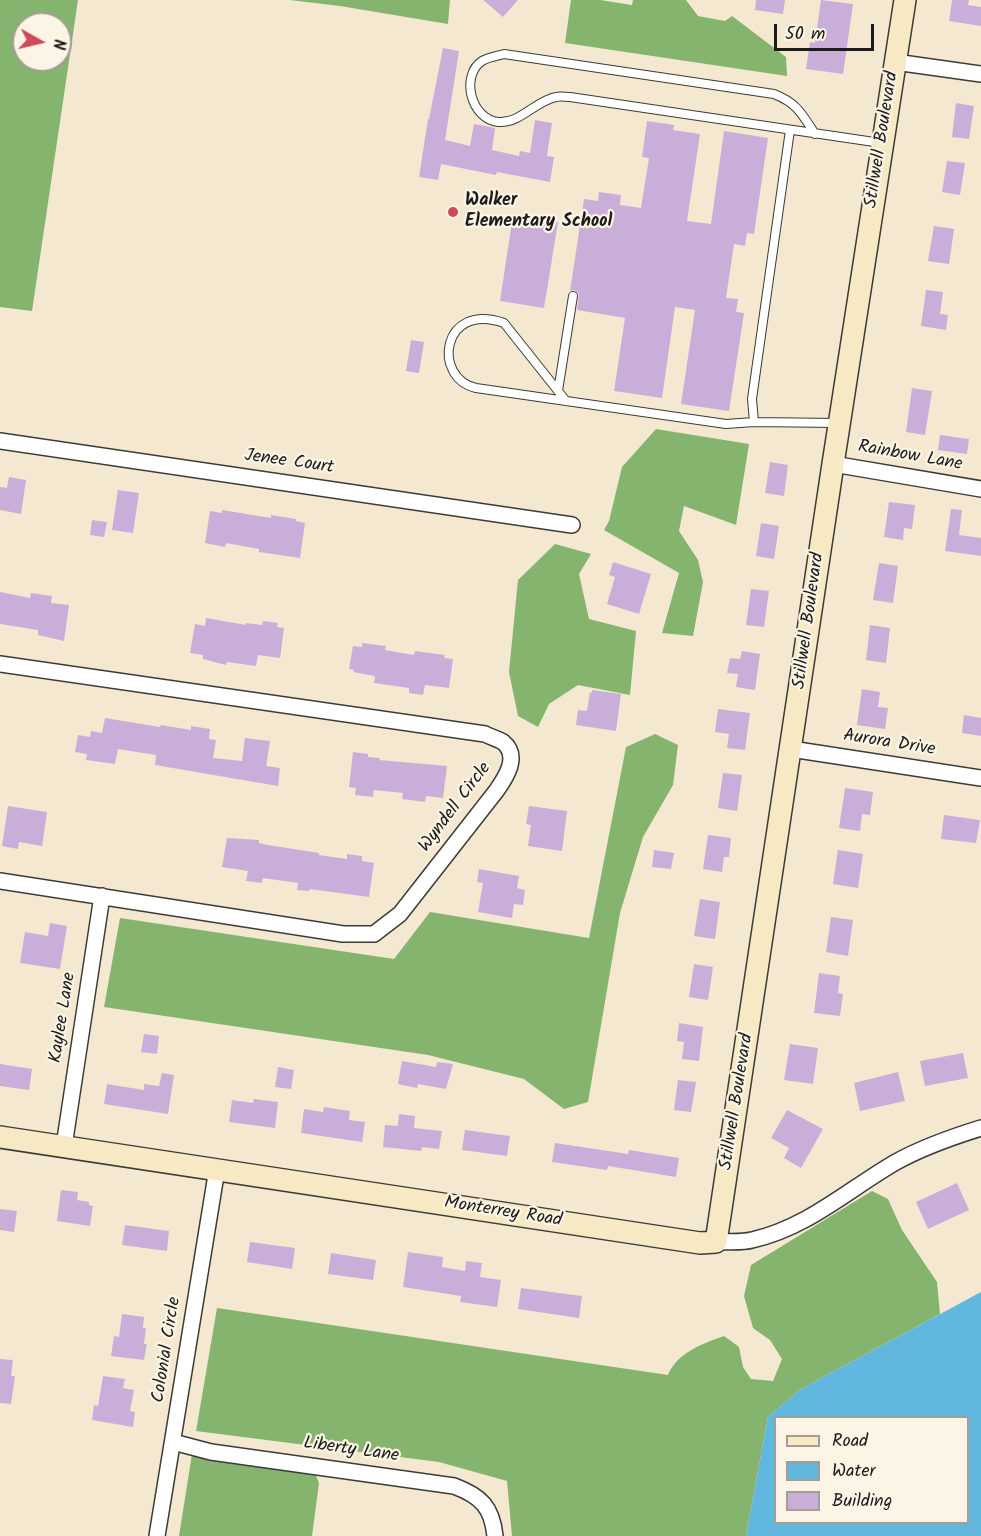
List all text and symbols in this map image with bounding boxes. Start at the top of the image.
north arrow [12,12,72,72]
scale bar [777,12,878,50]
text: 50 m [785,20,825,49]
text: N [45,38,71,51]
street label: Stillwell Boulevard [862,70,904,210]
place label: Walker Elementary School [465,191,612,234]
marker: Walker Elementary School [446,205,460,219]
street label: Rainbow Lane [856,437,964,477]
street label: Jenee Court [243,446,335,480]
street label: Stillwell Boulevard [790,551,830,691]
street label: Aurora Drive [841,726,937,762]
street label: Wyndell Circle [415,759,497,857]
street label: Kaylee Lane [46,971,82,1065]
street label: Stillwell Boulevard [717,1032,759,1172]
street label: Monterrey Road [443,1193,563,1233]
street label: Colonial Circle [149,1295,187,1405]
legend [774,1416,969,1524]
text: Road [832,1427,868,1456]
street label: Liberty Lane [302,1434,400,1468]
text: Water [832,1457,876,1486]
text: Building [832,1487,892,1516]

